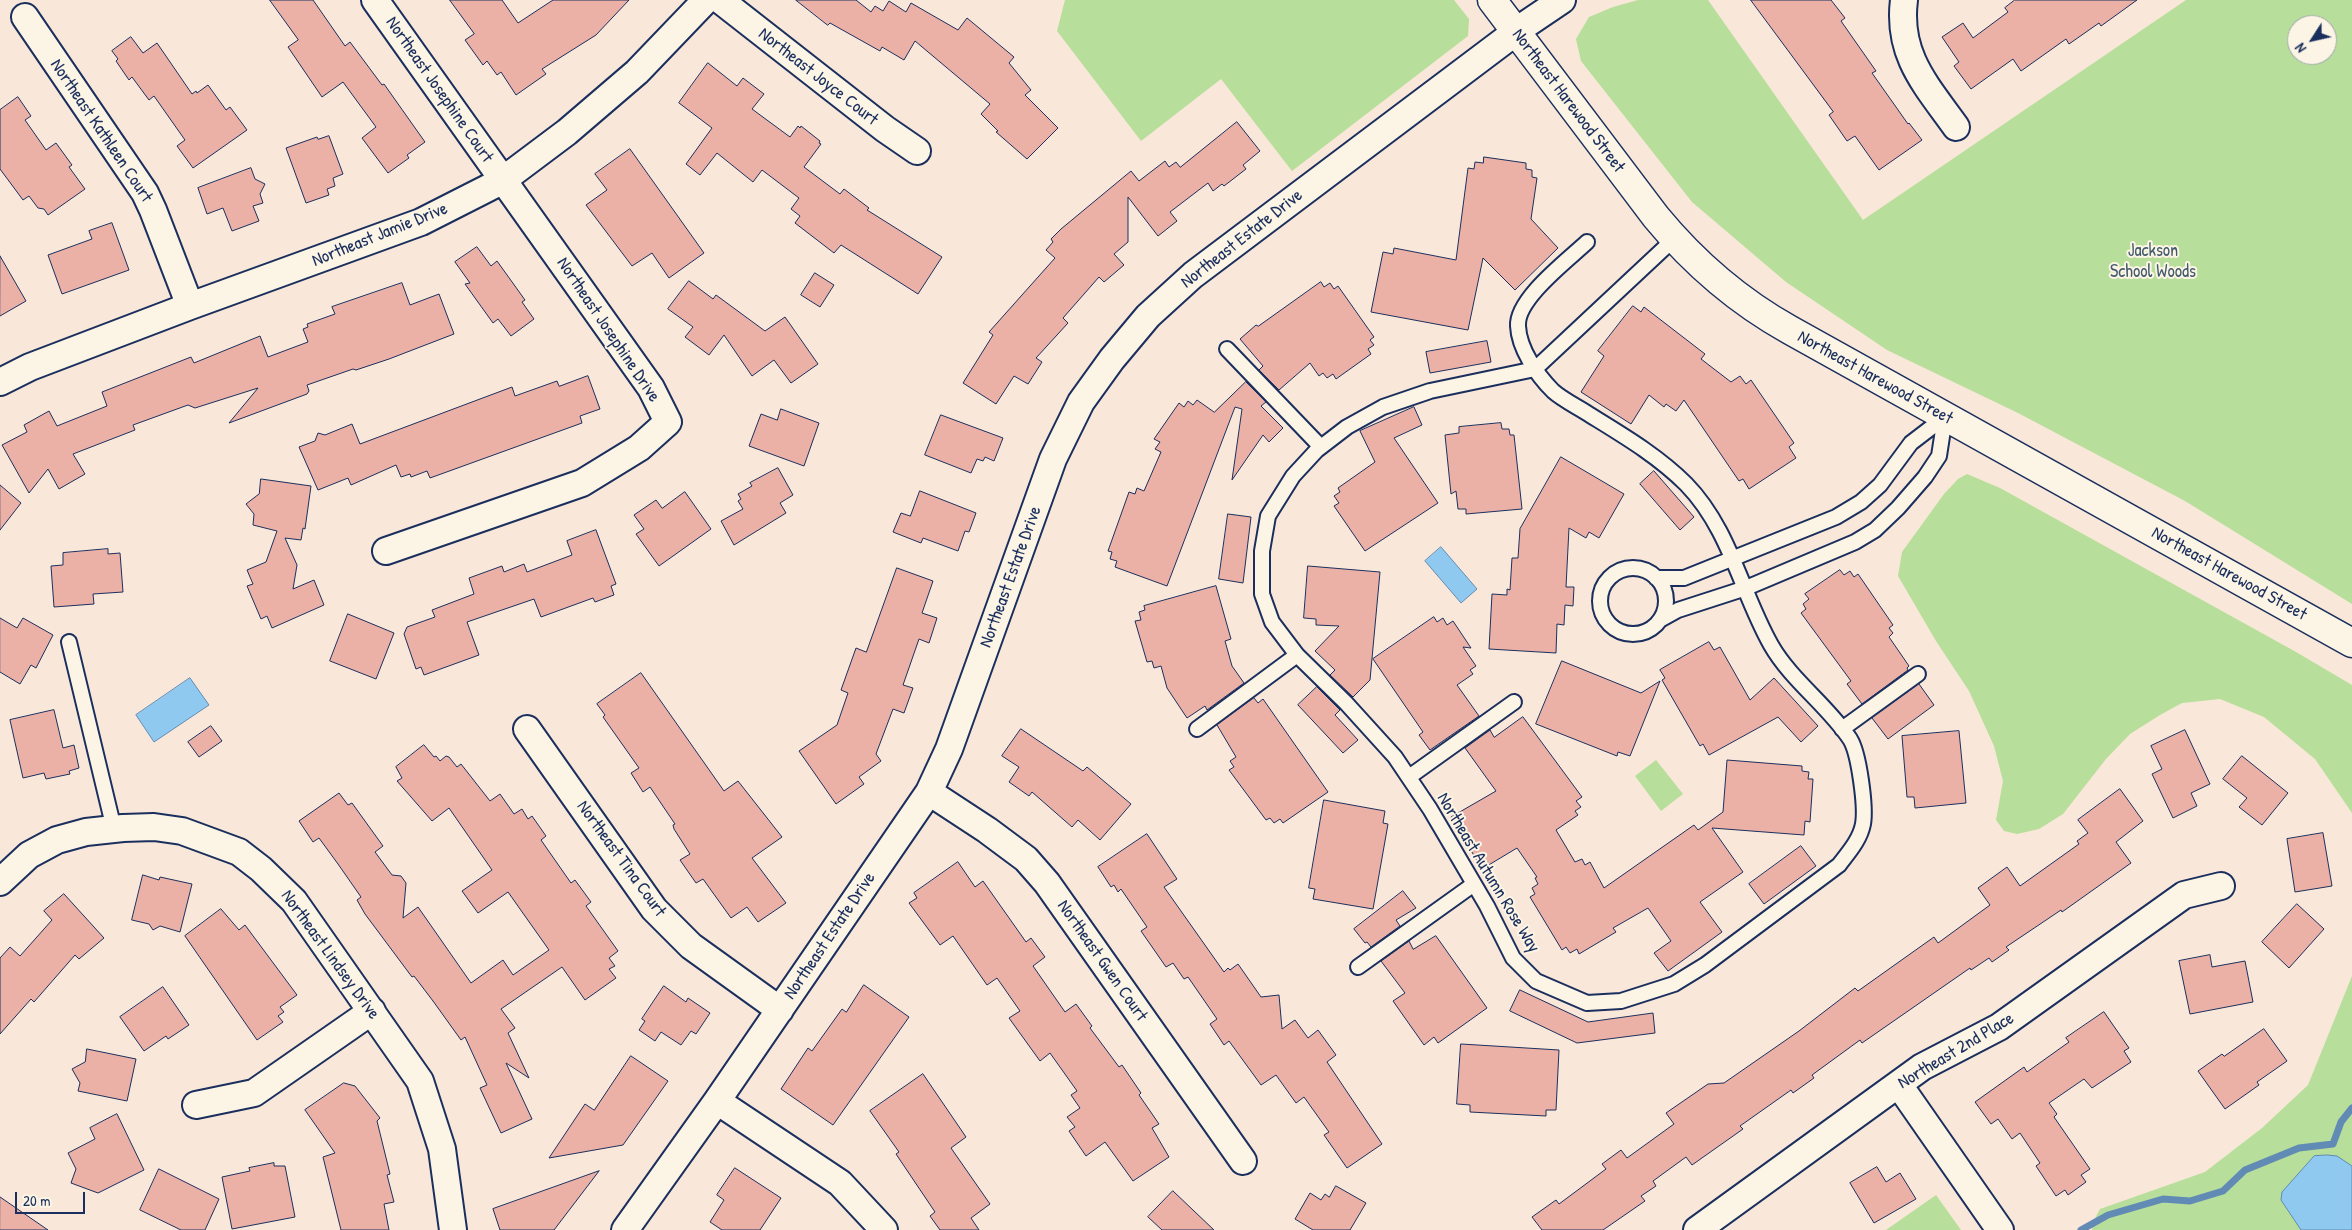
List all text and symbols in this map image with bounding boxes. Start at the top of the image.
street label: Northeast Josephine Court [380,13,498,167]
north arrow [2287,15,2337,65]
street label: Northeast Joyce Court [754,23,882,131]
street label: Northeast Harewood Street [1507,25,1629,177]
text: N [2290,40,2310,57]
street label: Northeast Kathleen Court [45,55,157,207]
street label: Northeast Estate Drive [1177,185,1307,293]
street label: Northeast Jamie Drive [309,198,451,272]
park label: Jackson School Woods [2110,240,2196,282]
street label: Northeast Josephine Drive [552,254,664,406]
street label: Northeast Harewood Street [1793,326,1957,430]
street label: Northeast Estate Drive [975,504,1047,650]
street label: Northeast Harewood Street [2147,522,2311,626]
street label: Northeast Autumn Rose Way [1432,789,1544,957]
street label: Northeast Tina Court [572,797,670,921]
street label: Northeast Estate Drive [780,868,880,1004]
street label: Northeast Lindsey Drive [276,886,384,1024]
street label: Northeast Gwen Court [1052,896,1152,1026]
street label: Northeast 2nd Place [1894,1008,2018,1094]
scale bar [18,1182,88,1214]
text: 20 m [23,1190,50,1211]

